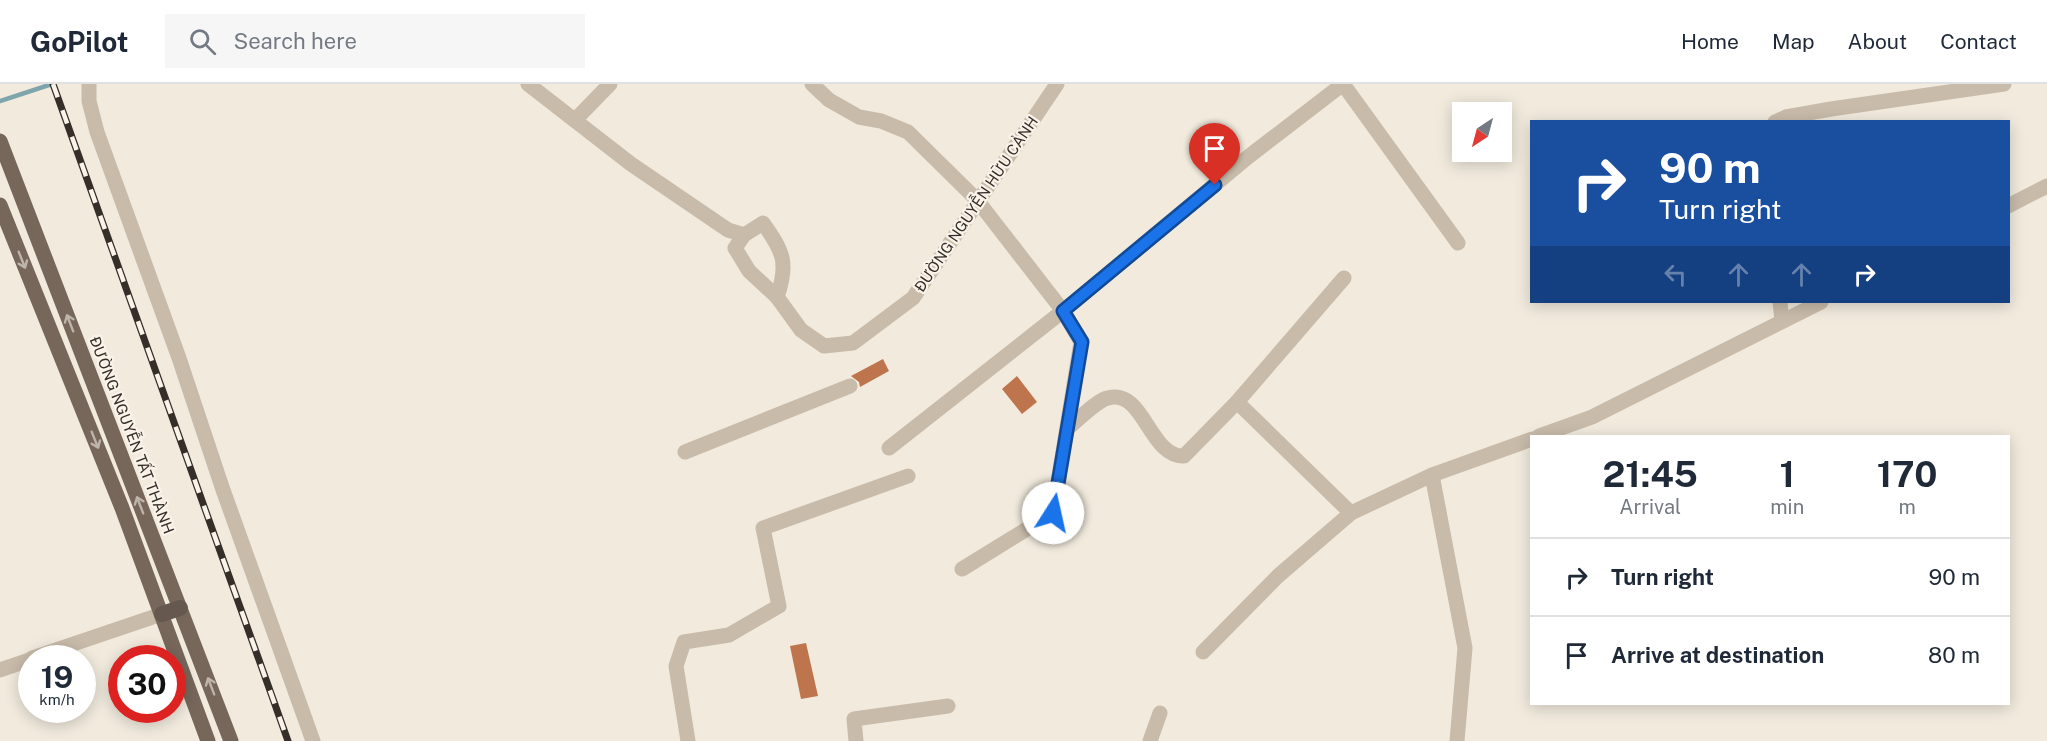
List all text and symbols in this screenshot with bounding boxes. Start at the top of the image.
search box [165,14,585,68]
text: GoPilot [30,25,129,58]
icon: search [186,25,219,58]
text: Search here [234,28,357,54]
text: Home [1681,29,1739,54]
text: Map [1772,29,1815,54]
text: About [1848,29,1907,54]
text: Contact [1940,29,2017,54]
north arrow [1452,102,1512,162]
map controls [1452,102,1512,162]
street label: ĐƯỜNG NGUYỄN HỮU CẢNH [909,112,1041,295]
pin [1189,123,1240,185]
icon: arrive [1198,132,1231,165]
text: 90 m [1659,143,1761,192]
icon: right [1560,144,1638,222]
text: Turn right [1659,193,1782,225]
one-way arrow [17,250,28,268]
icon: left [1659,258,1692,291]
icon: ahead [1722,258,1755,291]
icon: ahead [1785,258,1818,291]
icon: right [1848,258,1881,291]
one-way arrow [63,314,74,332]
street label: ĐƯỜNG NGUYỄN TẤT THÀNH [86,333,179,536]
one-way arrow [90,431,101,449]
text: 21:45 [1602,453,1698,495]
text: 1 [1780,453,1795,495]
text: 170 [1877,453,1938,495]
position arrow [1021,481,1085,545]
text: Arrival [1619,495,1681,519]
text: min [1770,495,1804,519]
text: m [1898,495,1916,519]
one-way arrow [133,496,144,514]
icon: right [1560,561,1593,594]
text: Turn right [1611,564,1714,590]
text: 90 m [1929,564,1980,590]
icon: arrive [1560,639,1593,672]
text: Arrive at destination [1611,642,1824,668]
text: 80 m [1928,642,1980,668]
speed limit sign: 30 [108,645,186,723]
text: 19 [41,659,73,695]
one-way arrow [204,677,215,696]
text: km/h [39,691,75,708]

